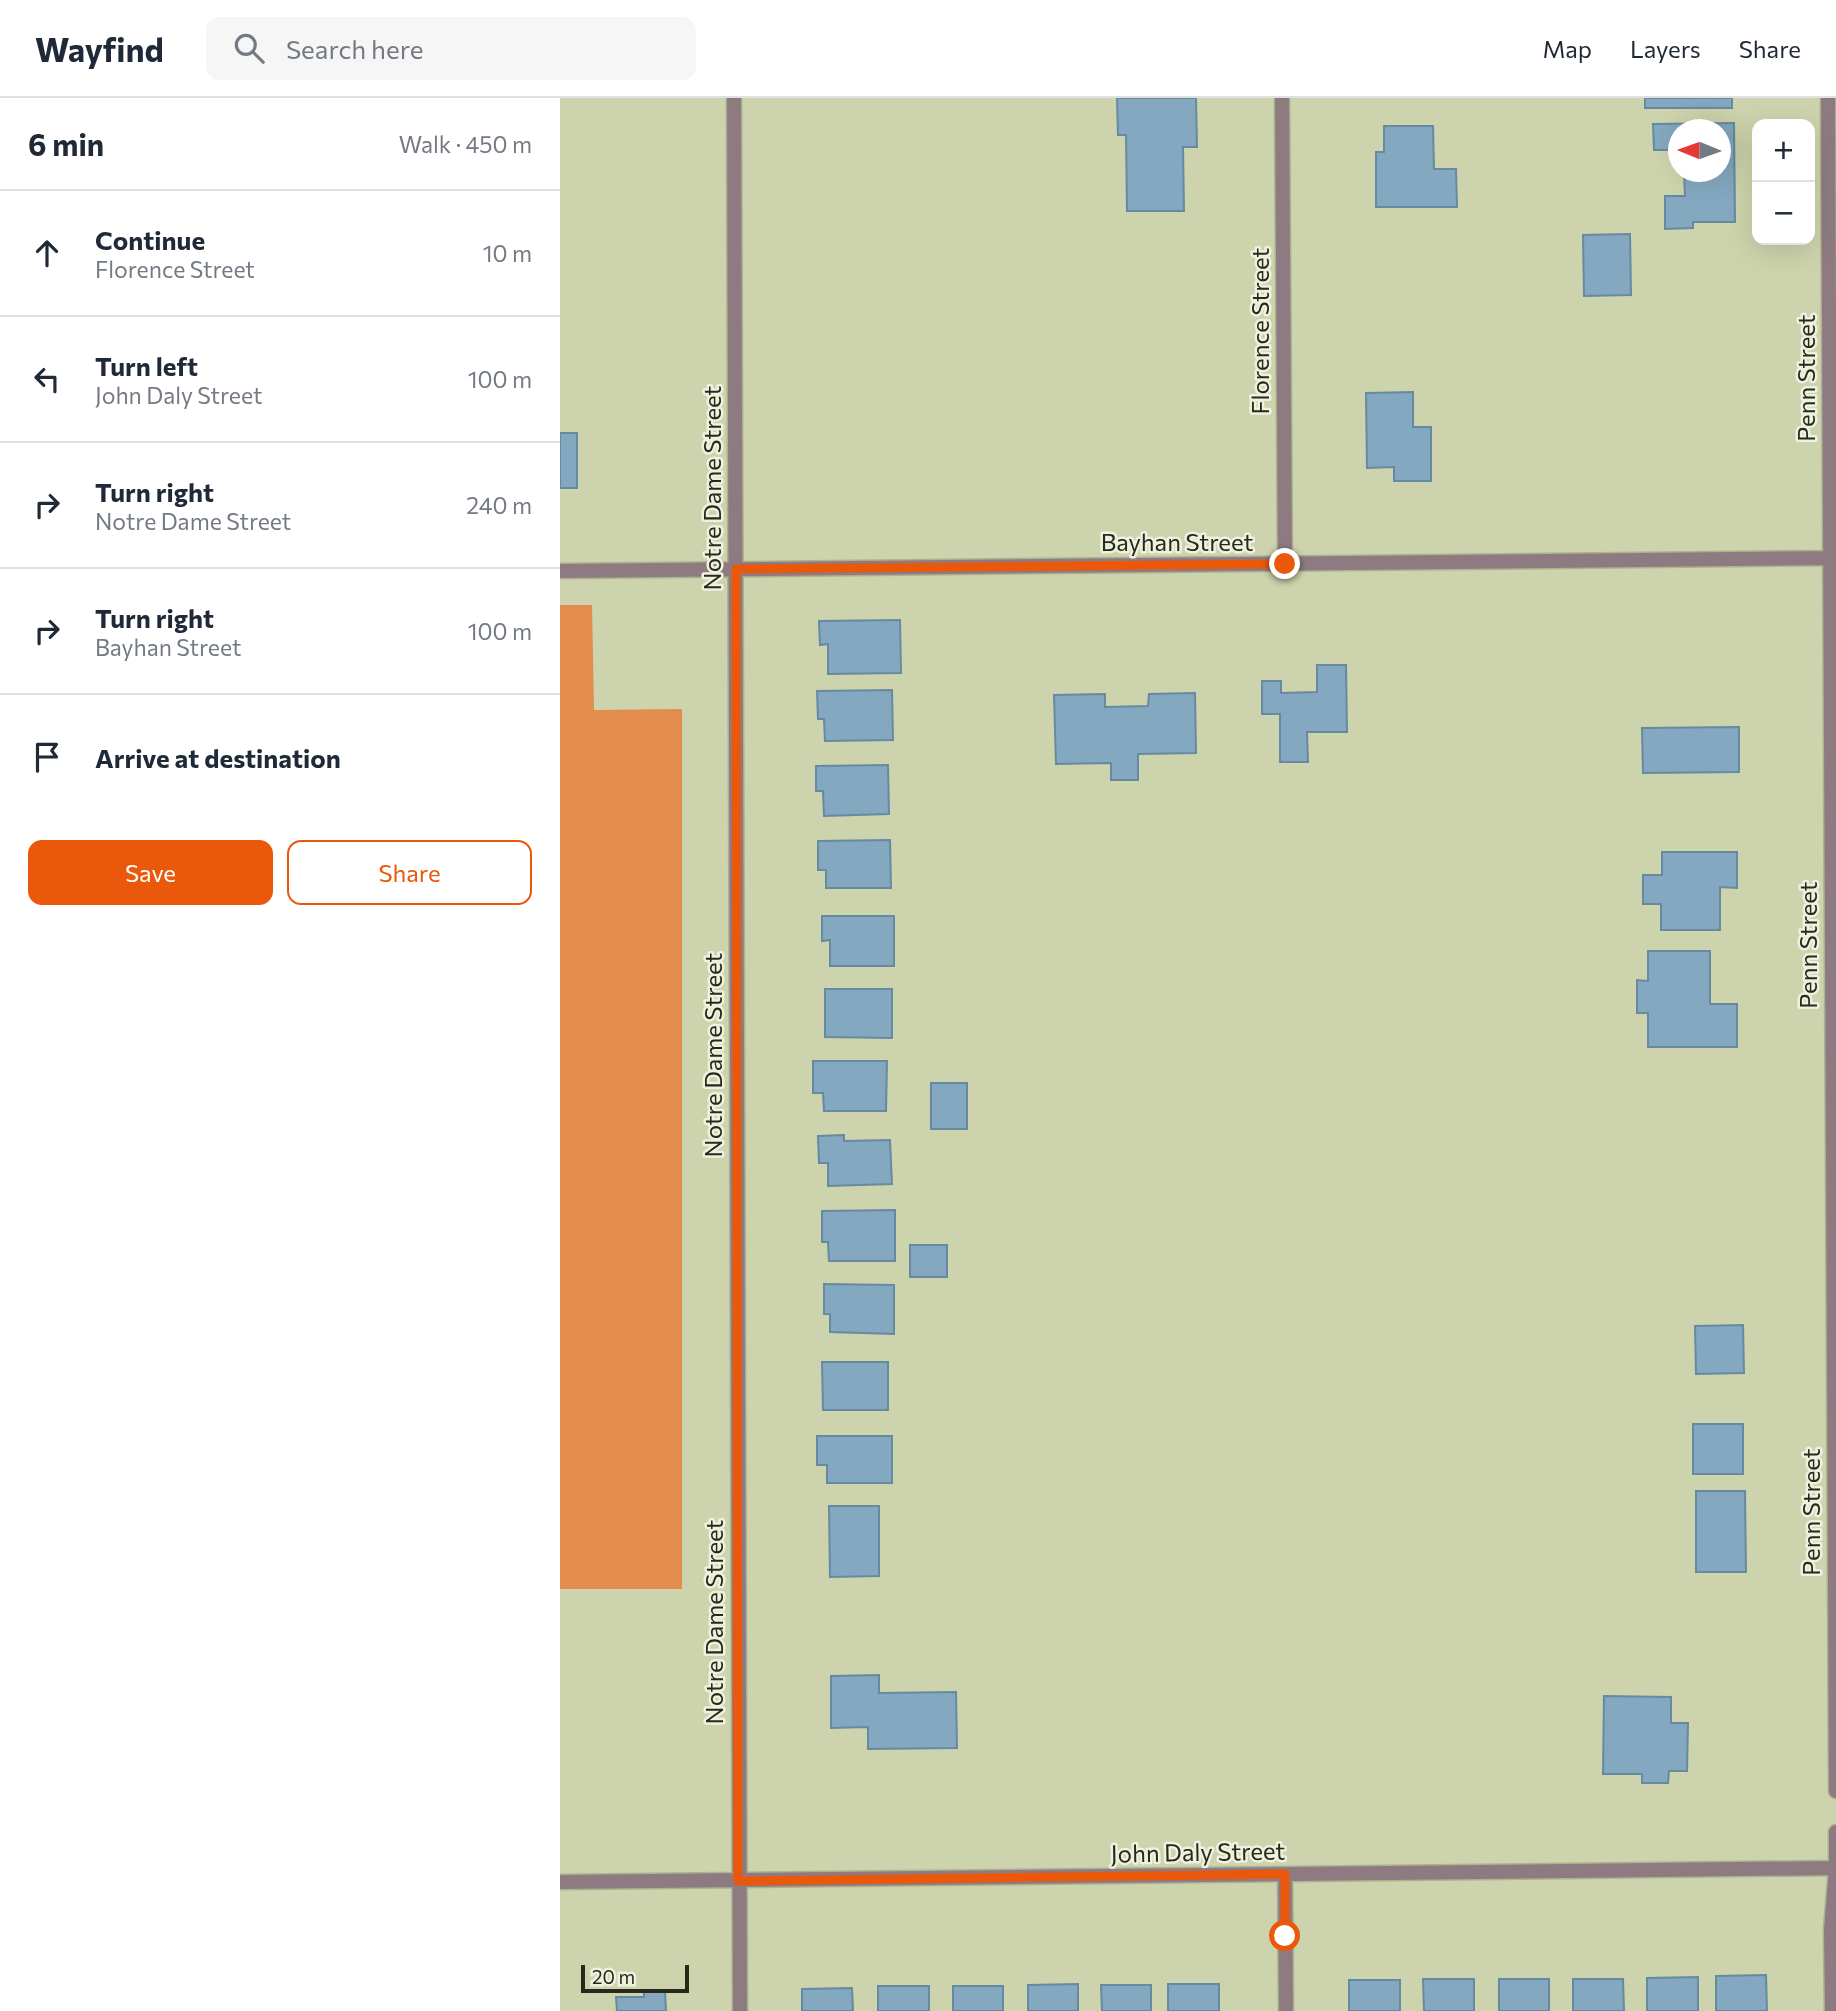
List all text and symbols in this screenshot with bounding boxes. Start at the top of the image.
search box [206,17,696,80]
text: Wayfind [35,28,164,69]
icon: search [230,29,268,67]
text: Search here [286,33,423,64]
text: Map [1543,34,1592,63]
text: Layers [1630,34,1701,63]
text: Share [1739,34,1801,63]
north arrow [1668,119,1731,182]
map controls [1752,119,1815,245]
button: + [1752,119,1815,182]
text: 6 min [28,125,104,162]
text: Walk · 450 m [399,130,532,158]
button: − [1752,182,1815,245]
text: Continue [95,224,205,255]
icon: ahead [28,234,66,272]
text: 10 m [483,239,532,267]
street label: Florence Street [1245,247,1274,414]
text: Florence Street [95,255,255,283]
street label: Penn Street [1791,314,1820,442]
text: Turn left [95,350,198,381]
icon: left [28,360,66,398]
text: 100 m [468,365,532,393]
text: John Daly Street [95,381,262,409]
street label: Notre Dame Street [697,385,726,590]
text: Turn right [95,476,214,507]
icon: right [28,486,66,524]
text: 240 m [466,491,532,519]
text: Notre Dame Street [95,507,291,535]
street label: Bayhan Street [1101,527,1253,556]
route end [1269,548,1300,579]
text: Turn right [95,602,214,633]
icon: right [28,612,66,650]
text: 100 m [468,617,532,645]
text: Bayhan Street [95,633,241,661]
icon: arrive [28,738,66,776]
text: Arrive at destination [95,742,341,773]
button: Save [28,840,273,905]
button: Share [287,840,532,905]
street label: Penn Street [1793,881,1822,1009]
street label: Notre Dame Street [698,952,727,1157]
street label: Penn Street [1796,1448,1825,1576]
street label: Notre Dame Street [699,1519,728,1724]
street label: John Daly Street [1110,1835,1286,1868]
route start [1269,1920,1300,1951]
scale bar [581,1962,690,1994]
text: 20 m [592,1965,635,1988]

